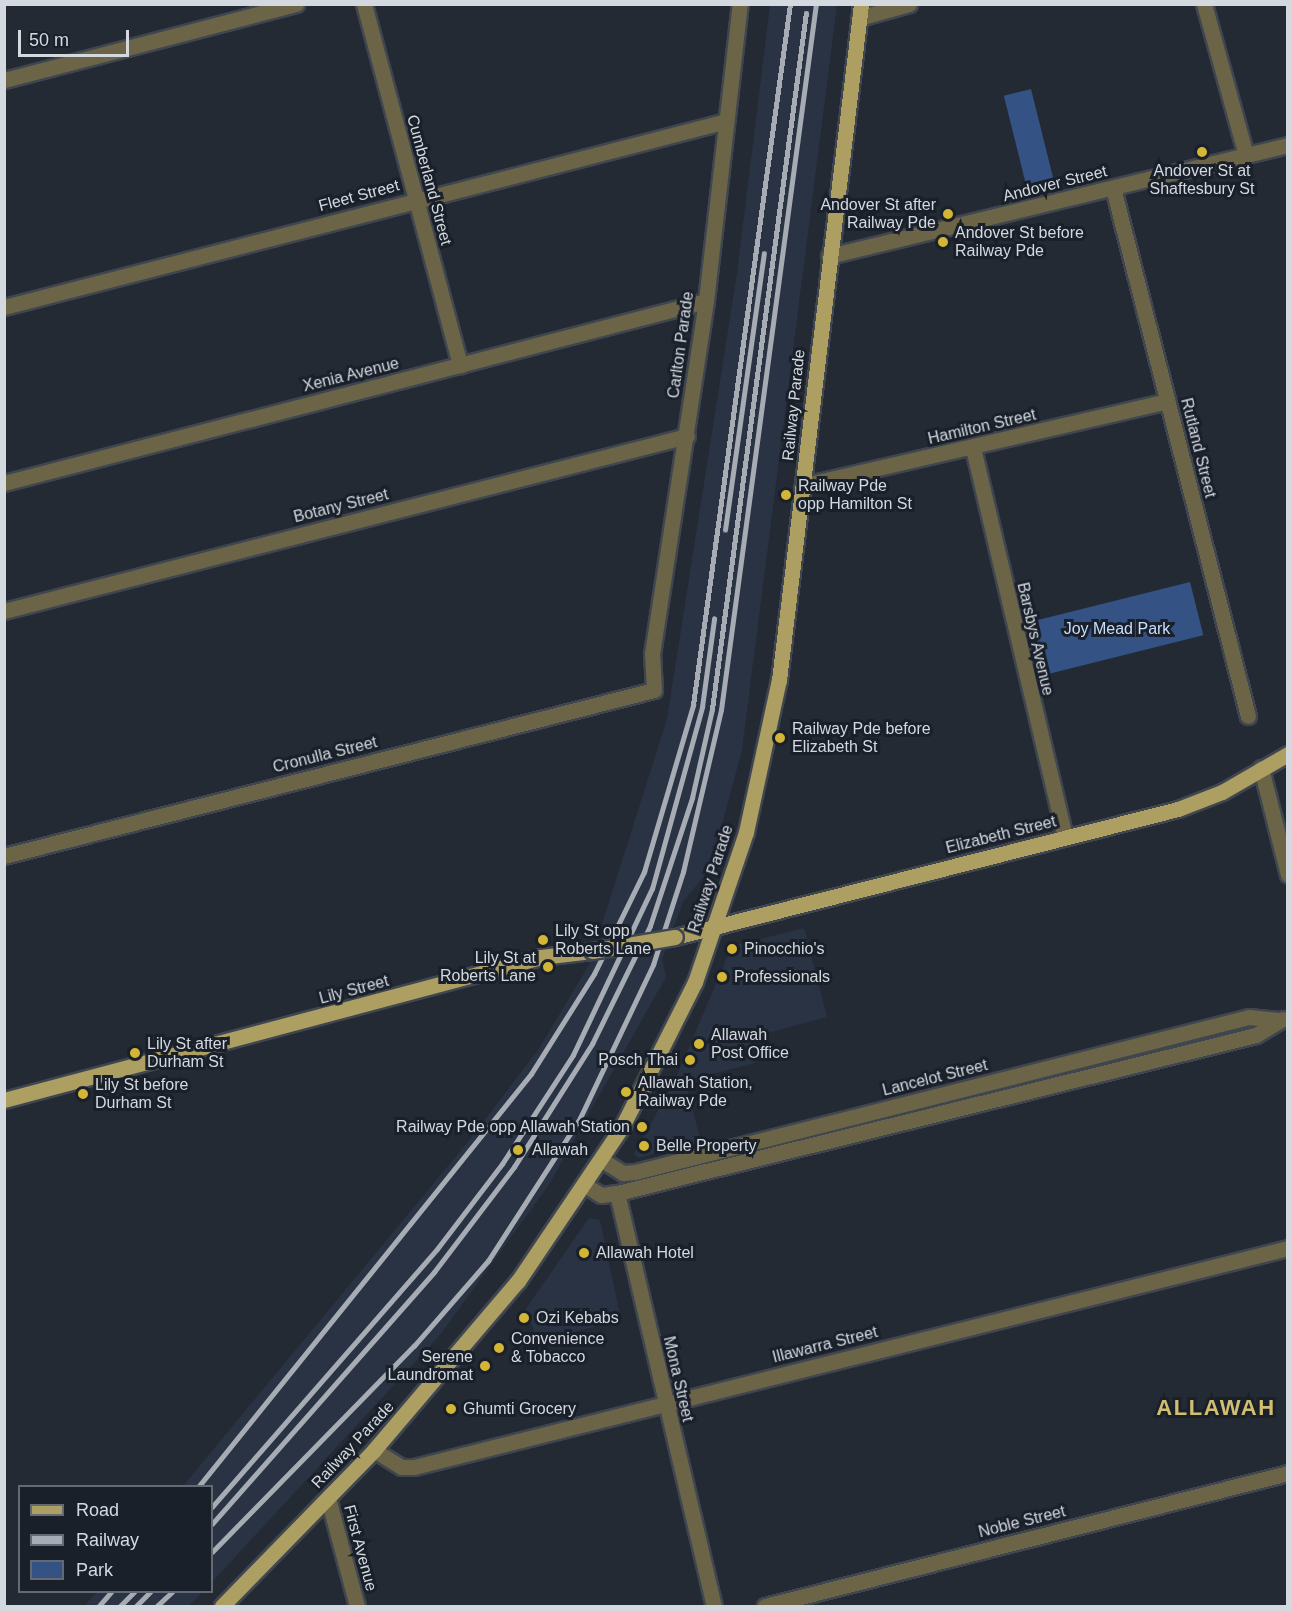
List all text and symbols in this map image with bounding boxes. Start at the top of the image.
scale bar [21,18,132,56]
text: 50 m [29,30,69,50]
street label: Cumberland Street [402,113,456,247]
marker: Andover St at Shaftesbury St [1195,145,1209,159]
place label: Andover St at Shaftesbury St [1150,161,1254,199]
street label: Andover Street [1001,162,1109,206]
street label: Fleet Street [317,176,401,216]
place label: Andover St after Railway Pde [820,195,936,233]
marker: Andover St after Railway Pde [941,207,955,221]
place label: Andover St before Railway Pde [955,223,1084,261]
marker: Andover St before Railway Pde [936,235,950,249]
street label: Carlton Parade [664,290,698,400]
street label: Railway Parade [779,348,809,462]
street label: Xenia Avenue [300,354,402,396]
street label: Rutland Street [1176,396,1220,500]
street label: Hamilton Street [926,405,1038,449]
place label: Railway Pde opp Hamilton St [798,476,912,514]
street label: Botany Street [292,485,390,527]
marker: Railway Pde opp Hamilton St [779,488,793,502]
street label: Barsbys Avenue [1013,580,1057,698]
park label: Joy Mead Park [1064,619,1170,639]
place label: Railway Pde before Elizabeth St [792,719,931,757]
marker: Railway Pde before Elizabeth St [773,731,787,745]
street label: Cronulla Street [271,733,379,777]
street label: Elizabeth Street [944,812,1058,858]
street label: Railway Parade [685,823,737,935]
place label: Lily St opp Roberts Lane [555,921,651,959]
marker: Lily St opp Roberts Lane [536,933,550,947]
place label: Pinocchio's [744,939,824,959]
marker: Pinocchio's [725,942,739,956]
place label: Lily St at Roberts Lane [440,948,536,986]
marker: Lily St at Roberts Lane [541,960,555,974]
place label: Professionals [734,967,830,987]
marker: Professionals [715,970,729,984]
street label: Lily Street [317,972,391,1008]
place label: Allawah Post Office [711,1025,789,1063]
place label: Lily St after Durham St [147,1034,227,1072]
marker: Allawah Post Office [692,1037,706,1051]
marker: Lily St after Durham St [128,1046,142,1060]
place label: Posch Thai [598,1050,678,1070]
marker: Posch Thai [683,1053,697,1067]
street label: Lancelot Street [880,1056,990,1100]
place label: Allawah Station, Railway Pde [638,1073,753,1111]
place label: Lily St before Durham St [95,1075,188,1113]
marker: Allawah Station, Railway Pde [619,1085,633,1099]
marker: Lily St before Durham St [76,1087,90,1101]
place label: Railway Pde opp Allawah Station [395,1117,630,1137]
marker: Railway Pde opp Allawah Station [635,1120,649,1134]
place label: Belle Property [656,1136,756,1156]
marker: Belle Property [637,1139,651,1153]
place label: Allawah [532,1140,588,1160]
marker: Allawah [509,1141,527,1159]
place label: Allawah Hotel [596,1243,694,1263]
marker: Allawah Hotel [577,1246,591,1260]
place label: Ozi Kebabs [536,1308,619,1328]
marker: Ozi Kebabs [517,1311,531,1325]
street label: Illawarra Street [770,1323,880,1367]
place label: Convenience & Tobacco [511,1329,604,1367]
street label: Mona Street [659,1334,697,1424]
marker: Convenience & Tobacco [492,1341,506,1355]
place label: Serene Laundromat [388,1347,473,1385]
marker: Serene Laundromat [478,1359,492,1373]
district label: ALLAWAH [1156,1395,1276,1421]
street label: Railway Parade [308,1397,398,1493]
place label: Ghumti Grocery [463,1399,576,1419]
marker: Ghumti Grocery [444,1402,458,1416]
legend [18,1485,213,1593]
text: Road [76,1500,119,1520]
street label: First Avenue [339,1502,381,1594]
street label: Noble Street [977,1502,1067,1542]
text: Railway [76,1530,139,1550]
text: Park [76,1560,113,1580]

